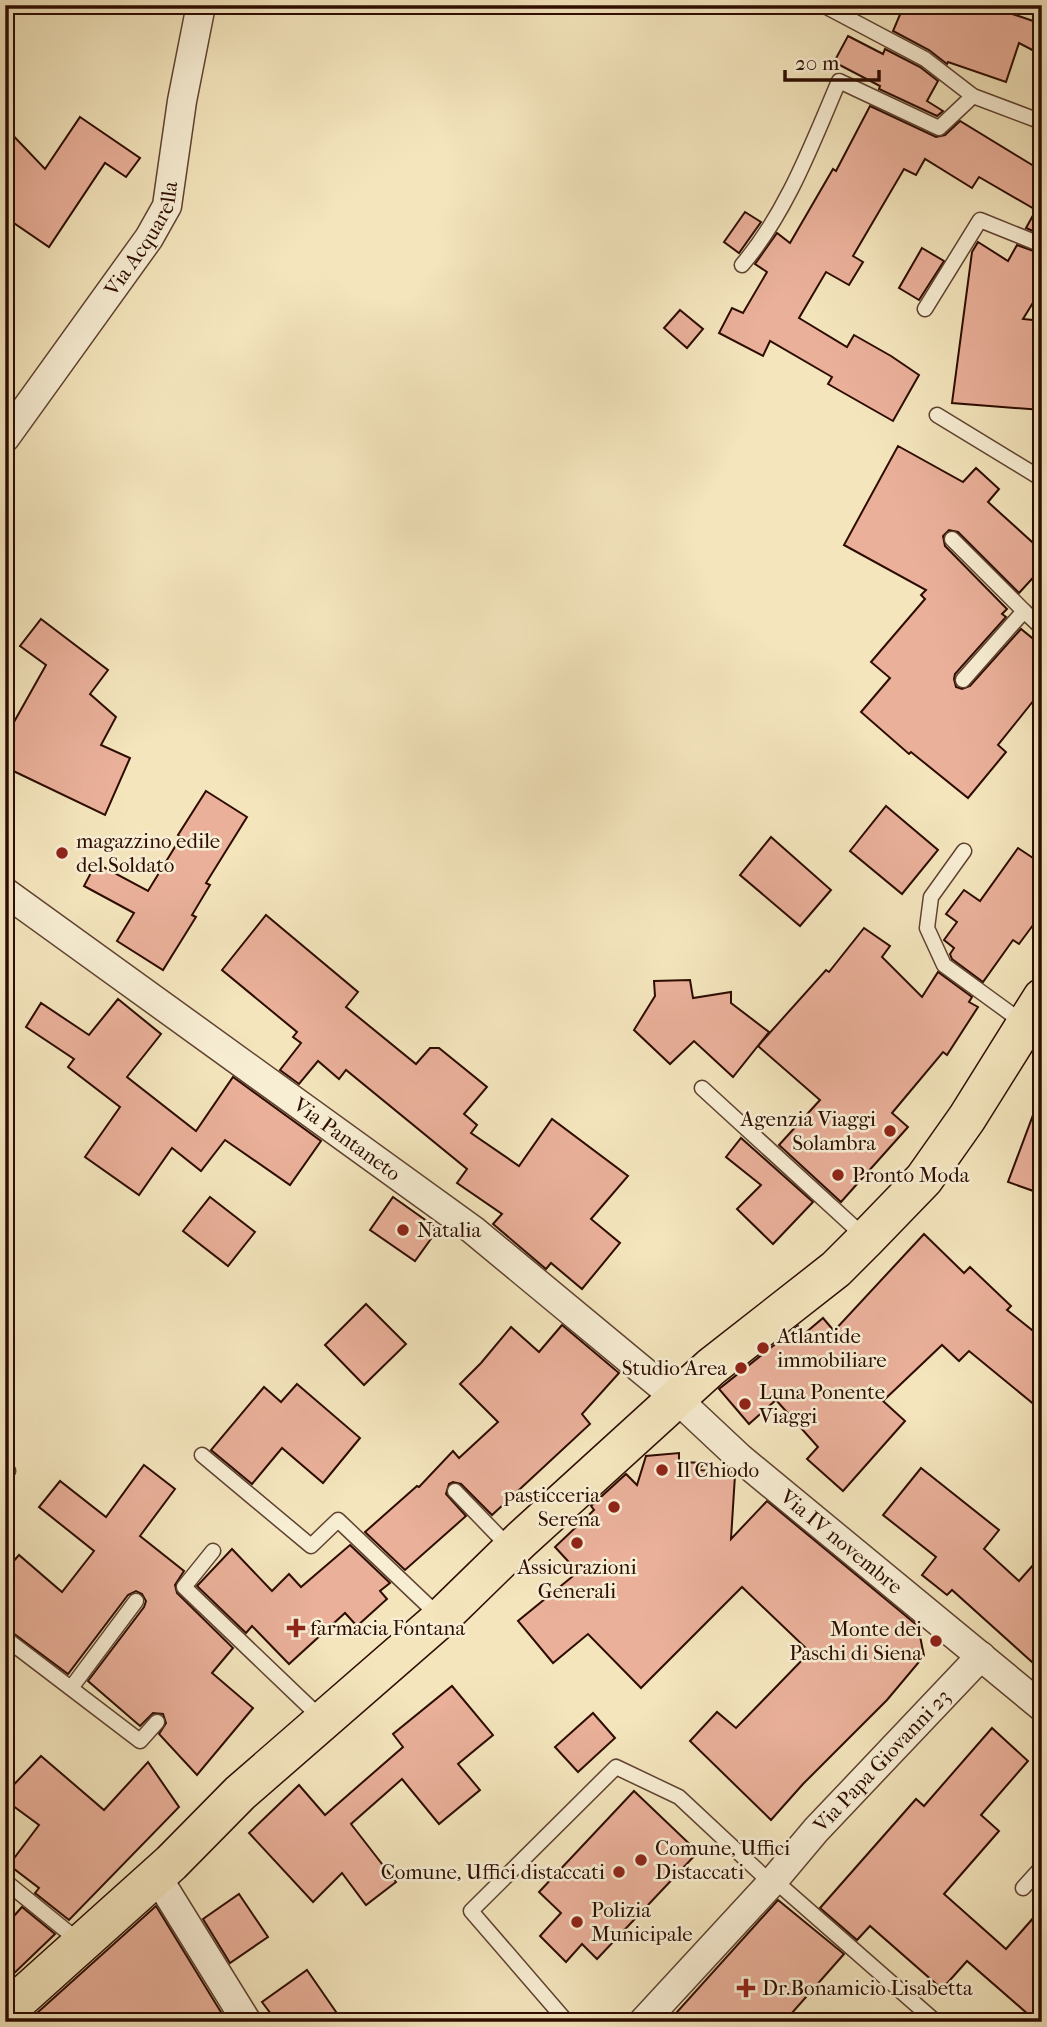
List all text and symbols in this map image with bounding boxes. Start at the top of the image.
scale bar [785,38,879,82]
text: 20 m [795,51,840,75]
street label: Via Acquarella [99,179,182,301]
place label: magazzino edile del Soldato [76,829,220,877]
marker: magazzino edile del Soldato [54,845,70,861]
street label: Via Pantaneto [288,1092,405,1186]
place label: Agenzia Viaggi Solambra [740,1107,876,1155]
marker: Agenzia Viaggi Solambra [882,1123,898,1139]
place label: Pronto Moda [852,1163,970,1187]
marker: Pronto Moda [830,1167,846,1183]
place label: Natalia [417,1218,481,1242]
marker: Natalia [395,1222,411,1238]
place label: Atlantide immobiliare [776,1324,887,1372]
marker: Atlantide immobiliare [755,1340,771,1356]
place label: Studio Area [622,1356,727,1380]
marker: Studio Area [733,1360,749,1376]
place label: Luna Ponente Viaggi [758,1380,885,1428]
marker: Luna Ponente Viaggi [737,1396,753,1412]
place label: Il Chiodo [676,1458,759,1482]
marker: Il Chiodo [654,1462,670,1478]
place label: pasticceria Serena [503,1483,600,1531]
street label: Via IV novembre [775,1484,907,1599]
marker: pasticceria Serena [606,1499,622,1515]
marker: Assicurazioni Generali [569,1535,585,1551]
place label: Assicurazioni Generali [516,1555,637,1603]
place label: farmacia Fontana [310,1616,466,1640]
place label: Monte dei Paschi di Siena [789,1617,922,1665]
marker: farmacia Fontana [288,1620,304,1636]
marker: Monte dei Paschi di Siena [928,1633,944,1649]
street label: Via Papa Giovanni 23 [808,1684,955,1838]
place label: Comune, Uffici Distaccati [655,1836,790,1884]
marker: Comune, Uffici Distaccati [633,1852,649,1868]
place label: Comune, Uffici distaccati [381,1860,605,1884]
marker: Comune, Uffici distaccati [611,1864,627,1880]
place label: Polizia Municipale [591,1898,693,1946]
marker: Polizia Municipale [569,1914,585,1930]
place label: Dr.Bonamicio Lisabetta [762,1976,973,2000]
marker: Dr.Bonamicio Lisabetta [736,1978,756,1998]

